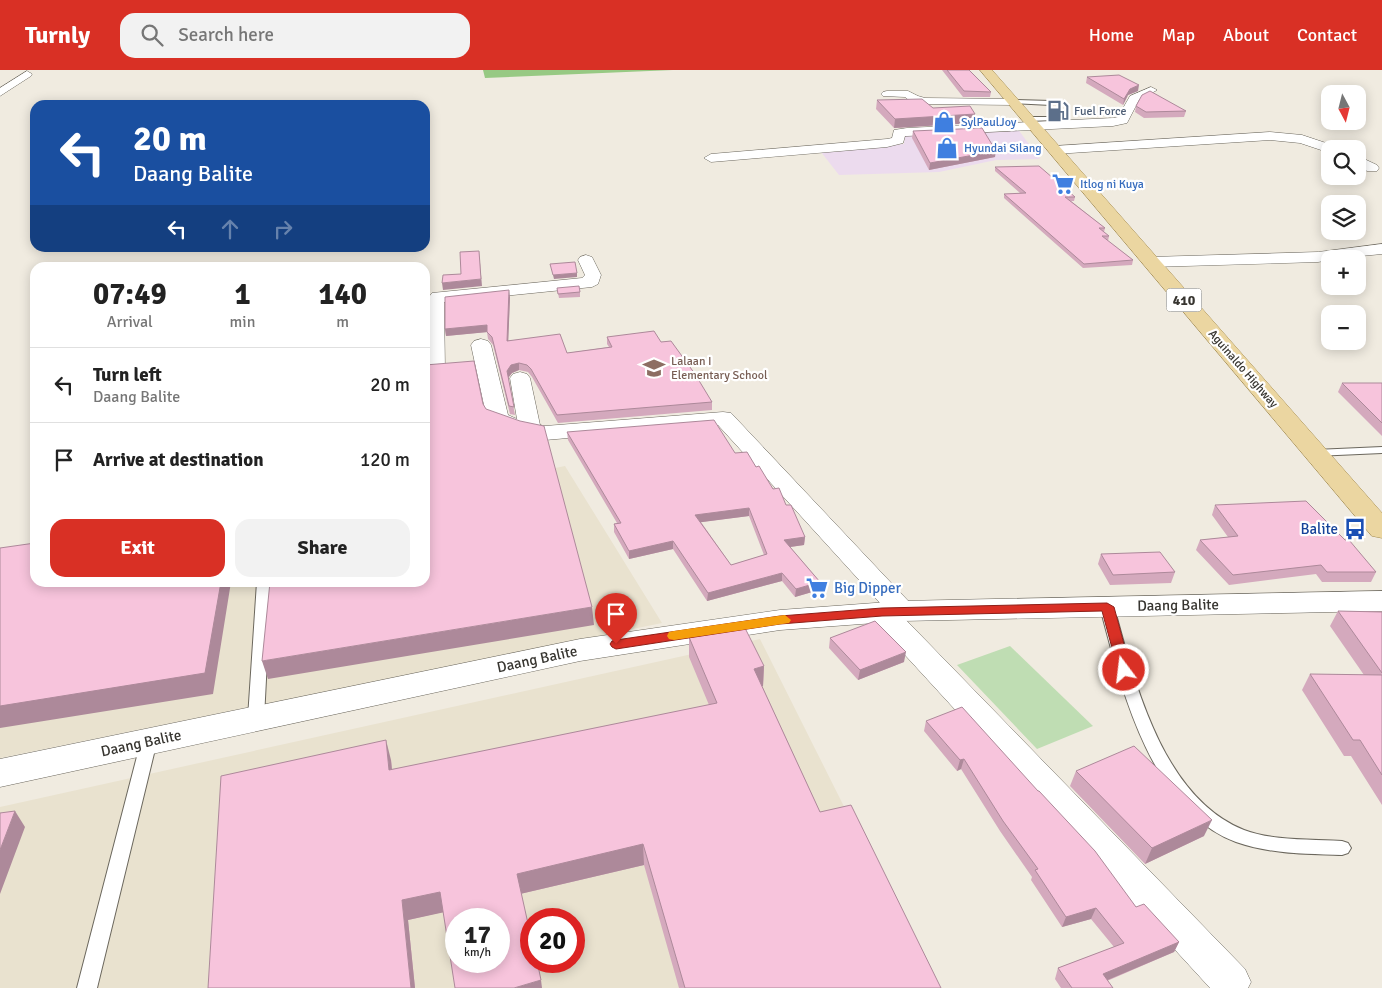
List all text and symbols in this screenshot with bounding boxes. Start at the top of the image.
search box [120,13,470,58]
text: Turnly [25,20,90,50]
icon: search [138,21,166,49]
text: Search here [178,23,274,47]
text: Home [1089,24,1134,46]
text: Map [1162,24,1195,46]
text: About [1223,24,1269,46]
text: Contact [1297,24,1357,46]
north arrow [1321,85,1366,130]
map controls [1321,85,1366,350]
fuel station icon: Fuel Force [1045,98,1071,124]
place label: Fuel Force [1074,104,1127,119]
shop icon: SylPaulJoy [931,109,957,135]
place label: SylPaulJoy [961,115,1017,130]
text: 20 m [133,117,207,160]
icon: left [50,120,115,185]
shop icon: Hyundai Silang [934,135,960,161]
button: search [1321,140,1366,185]
place label: Hyundai Silang [964,141,1042,156]
text: Daang Balite [133,160,253,187]
supermarket icon: Itlog ni Kuya [1050,171,1076,197]
place label: Itlog ni Kuya [1080,177,1144,192]
button: layers [1321,195,1366,240]
icon: left [163,215,191,243]
icon: ahead [216,215,244,243]
icon: right [269,215,297,243]
button: + [1321,250,1366,295]
text: 07:49 [93,276,167,313]
text: 1 [234,276,251,313]
text: 140 [318,276,367,313]
road number: 410 [1166,288,1202,312]
button: − [1321,305,1366,350]
text: Arrival [107,312,153,332]
text: min [230,312,255,332]
text: m [336,312,349,332]
street label: Aguinaldo Highway [1205,327,1281,412]
place label: Lalaan I Elementary School [671,354,768,383]
school or university icon: Lalaan I Elementary School [641,355,667,381]
text: Turn left [93,363,162,387]
icon: left [50,371,78,399]
text: 20 m [370,373,410,397]
text: Daang Balite [93,387,180,407]
icon: arrive [50,446,78,474]
text: Arrive at destination [93,448,264,472]
text: 120 m [360,448,410,472]
bus stop icon: Balite [1342,516,1368,542]
button: Exit [50,519,225,577]
button: Share [235,519,410,577]
place label: Balite [1300,520,1338,538]
supermarket icon: Big Dipper [804,575,830,601]
place label: Big Dipper [834,579,902,597]
pin [595,593,637,644]
street label: Daang Balite [1137,595,1219,615]
icon: arrive [602,600,630,628]
street label: Daang Balite [495,642,579,676]
position arrow [1097,643,1149,695]
street label: Daang Balite [99,726,183,760]
speed limit sign: 20 [520,908,585,973]
text: 17 [464,919,491,950]
text: km/h [464,945,491,960]

